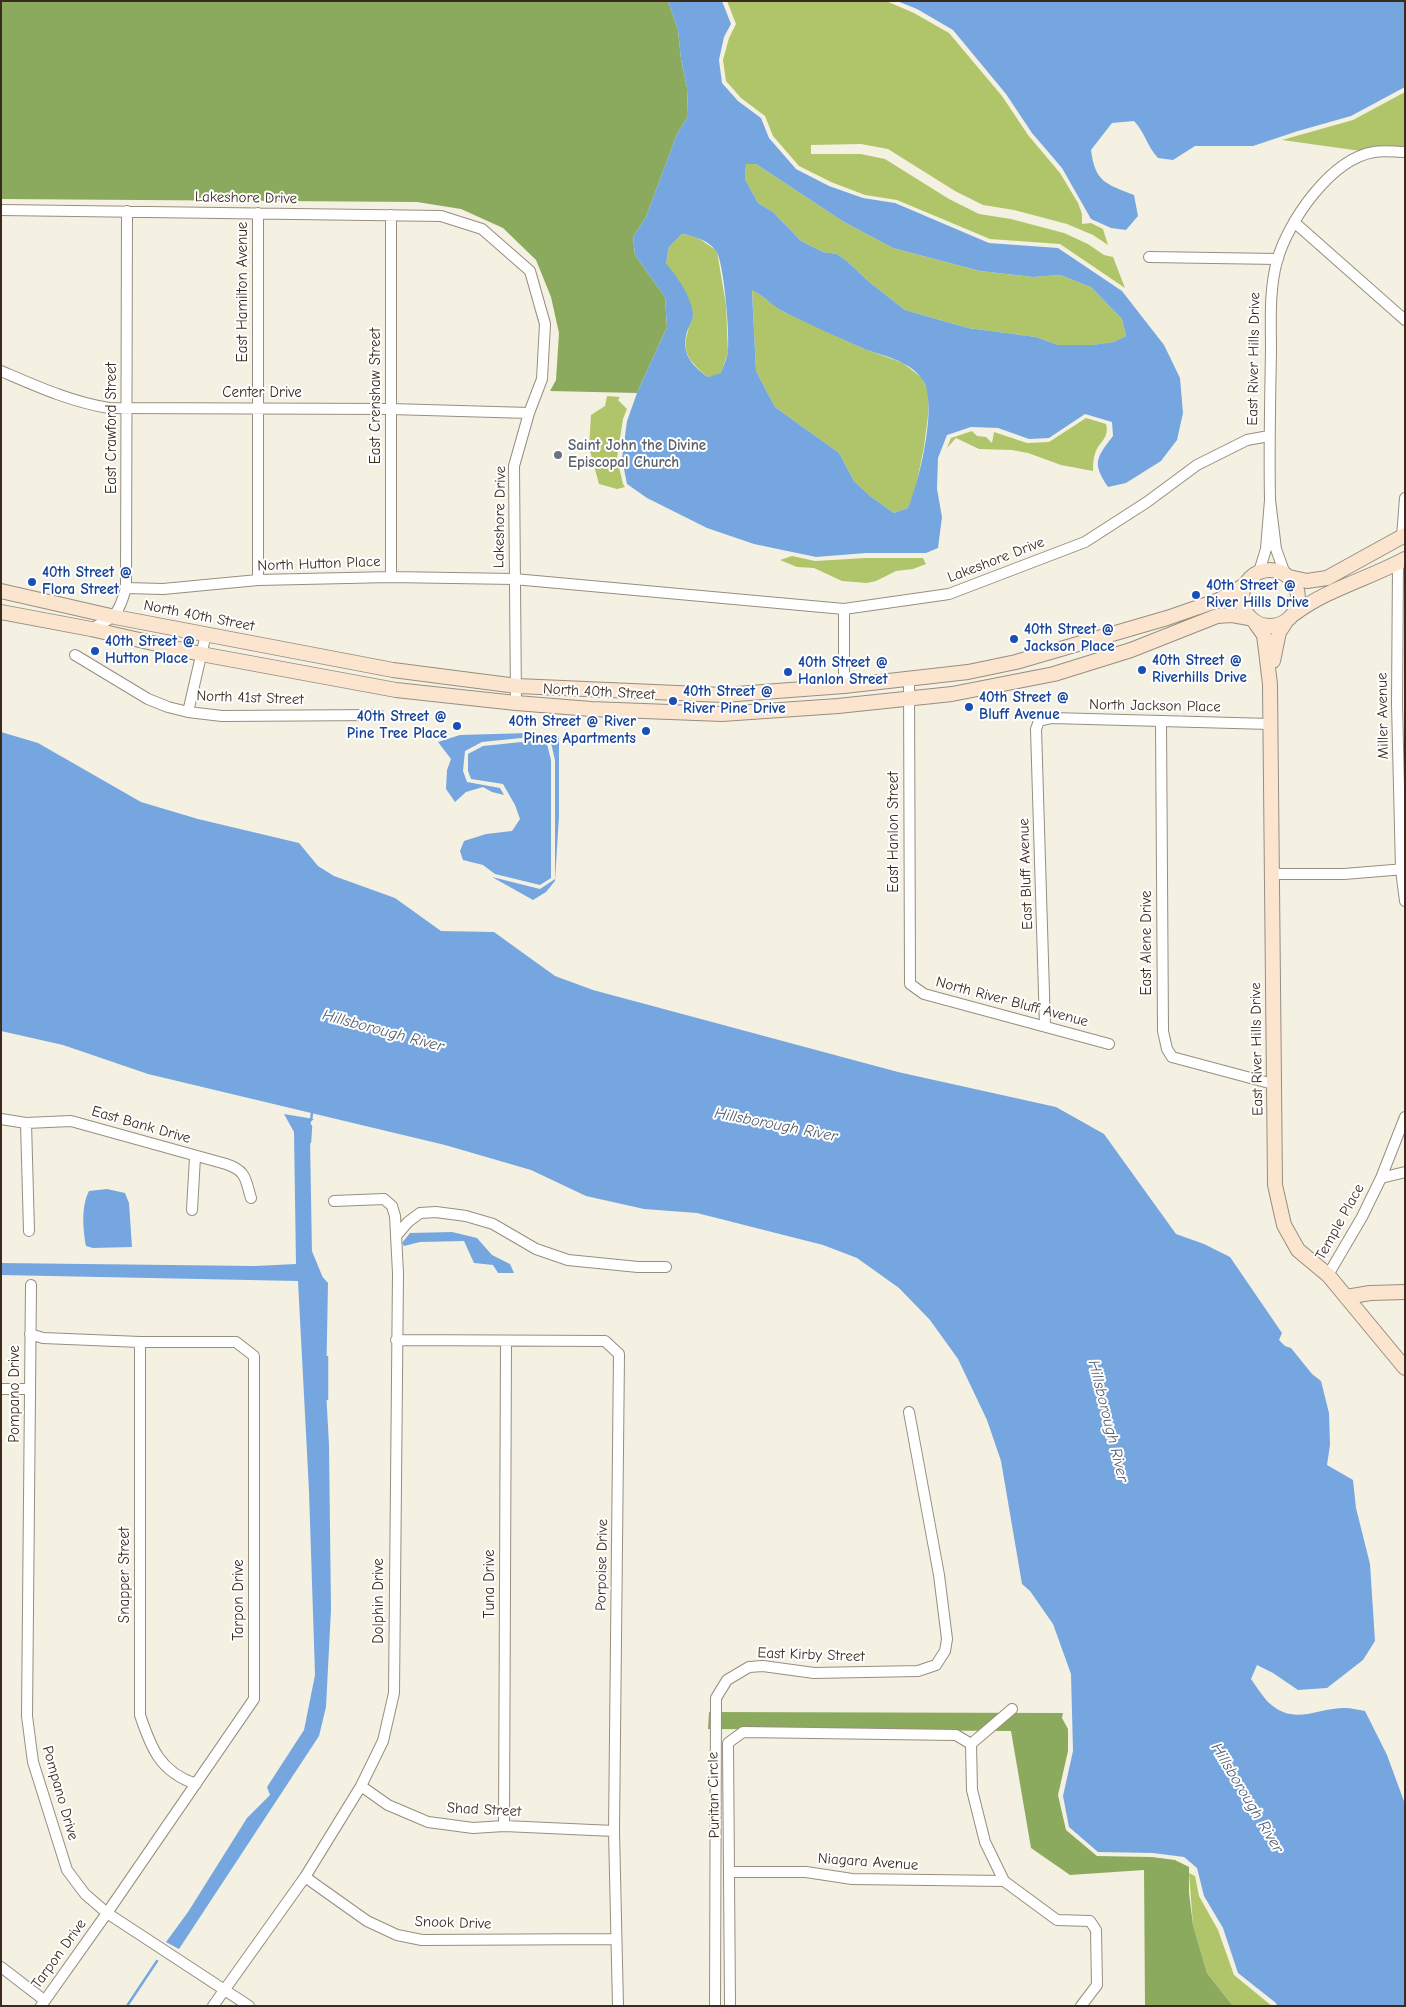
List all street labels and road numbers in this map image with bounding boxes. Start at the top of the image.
street label: Lakeshore Drive [195,188,297,208]
street label: East Hamilton Avenue [234,222,252,362]
street label: East River Hills Drive [1244,292,1264,426]
street label: East Crenshaw Street [367,328,385,464]
street label: East Crawford Street [103,362,121,494]
street label: Center Drive [222,384,302,402]
street label: Lakeshore Drive [490,466,510,568]
street label: Lakeshore Drive [945,533,1047,587]
street label: North Hutton Place [257,553,381,575]
street label: North 40th Street [142,596,256,636]
street label: Miller Avenue [1373,672,1393,760]
street label: North 40th Street [542,680,656,704]
street label: North 41st Street [196,687,304,709]
street label: North Jackson Place [1089,696,1221,716]
street label: East Hanlon Street [885,771,903,893]
street label: East Bluff Avenue [1015,818,1037,930]
street label: East Alene Drive [1138,891,1156,995]
street label: North River Bluff Avenue [934,973,1090,1031]
street label: East River Hills Drive [1247,982,1267,1116]
street label: East Bank Drive [89,1102,193,1148]
street label: Temple Place [1312,1181,1368,1263]
street label: Pompano Drive [6,1345,24,1443]
street label: Porpoise Drive [592,1519,612,1611]
street label: Snapper Street [116,1527,134,1623]
street label: Tuna Drive [481,1550,499,1618]
street label: Dolphin Drive [370,1558,388,1644]
street label: Tarpon Drive [230,1559,248,1641]
street label: East Kirby Street [757,1644,865,1666]
street label: Pompano Drive [38,1744,82,1842]
street label: Puritan Circle [704,1752,724,1838]
street label: Shad Street [446,1799,522,1821]
street label: Niagara Avenue [817,1850,919,1874]
street label: Snook Drive [414,1913,492,1933]
street label: Tarpon Drive [28,1916,90,1992]

